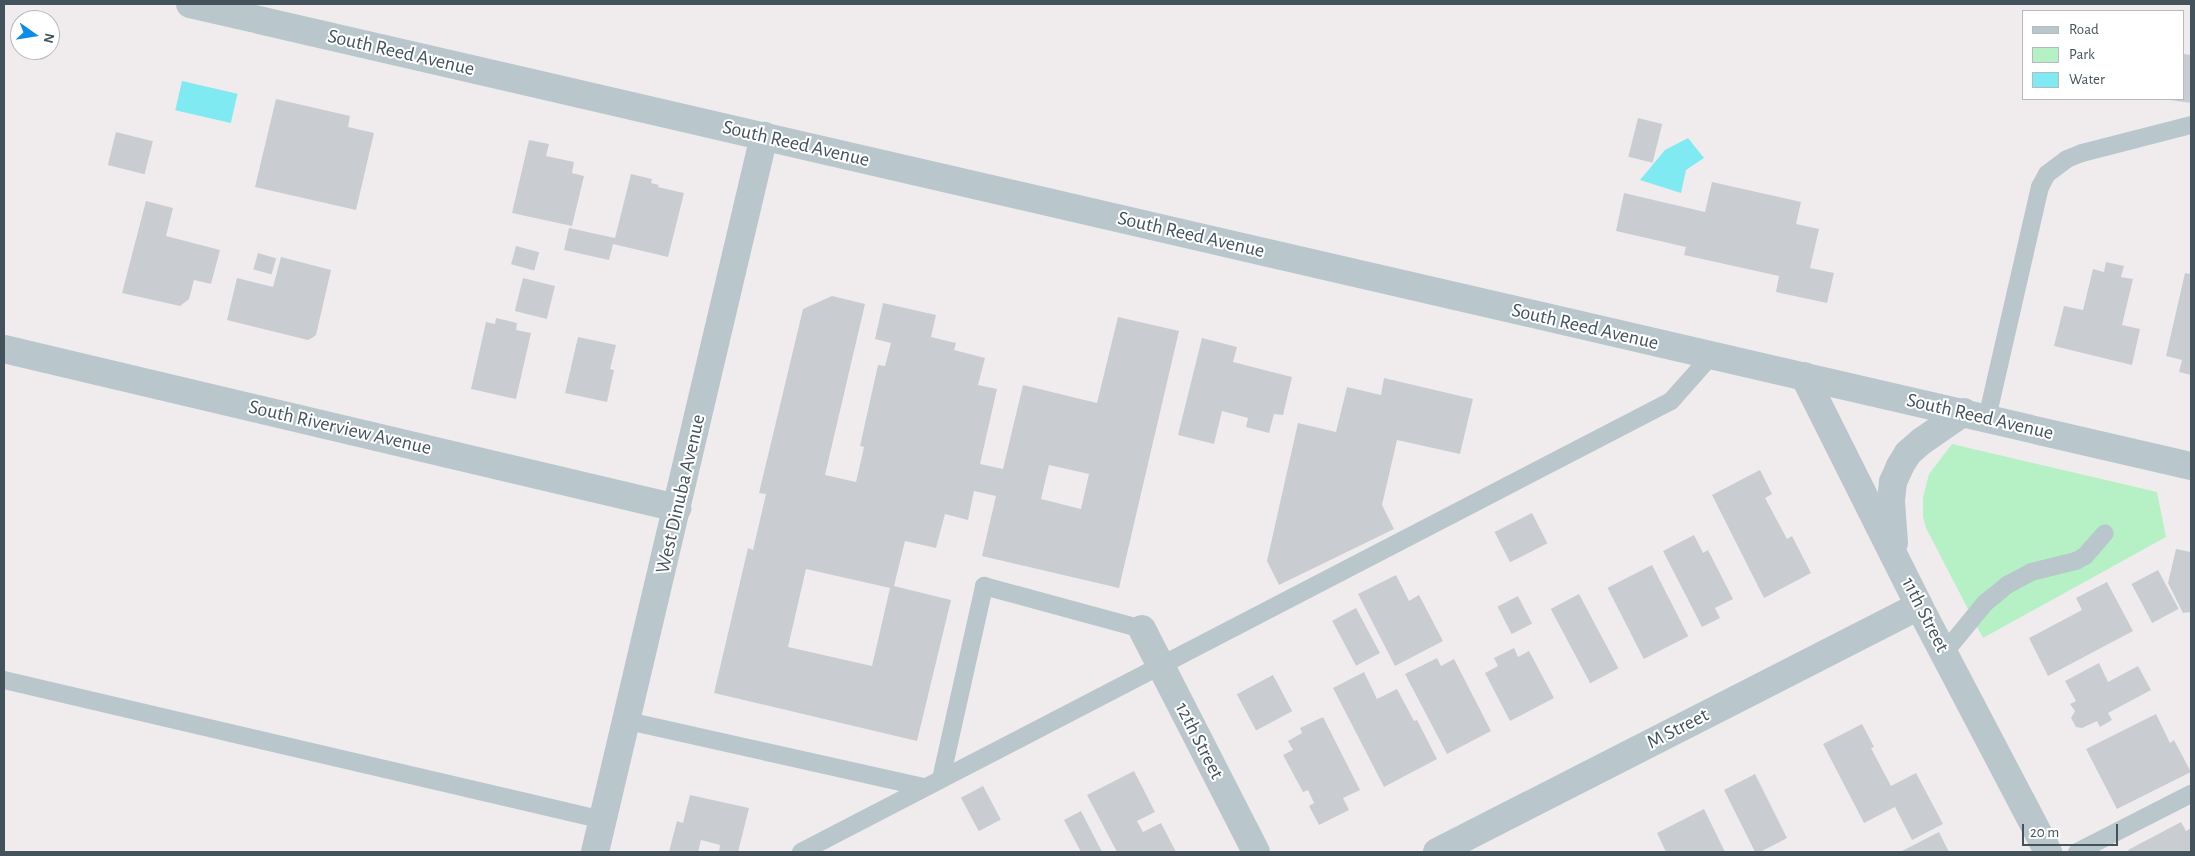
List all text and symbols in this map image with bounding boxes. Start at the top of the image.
north arrow [10,10,60,60]
legend [2022,10,2185,100]
text: Road [2069,22,2099,37]
street label: South Reed Avenue [325,24,477,82]
text: N [41,32,57,44]
text: Park [2069,47,2095,62]
text: Water [2069,72,2105,87]
street label: South Reed Avenue [720,115,872,173]
street label: South Reed Avenue [1115,206,1267,264]
street label: South Reed Avenue [1509,298,1661,356]
street label: South Reed Avenue [1904,388,2056,446]
street label: South Riverview Avenue [246,395,434,461]
street label: West Dinuba Avenue [651,412,711,576]
street label: 11th Street [1896,574,1954,656]
street label: 12th Street [1169,699,1229,783]
street label: M Street [1643,703,1713,755]
scale bar [2025,814,2121,846]
text: 20 m [2030,825,2059,840]

